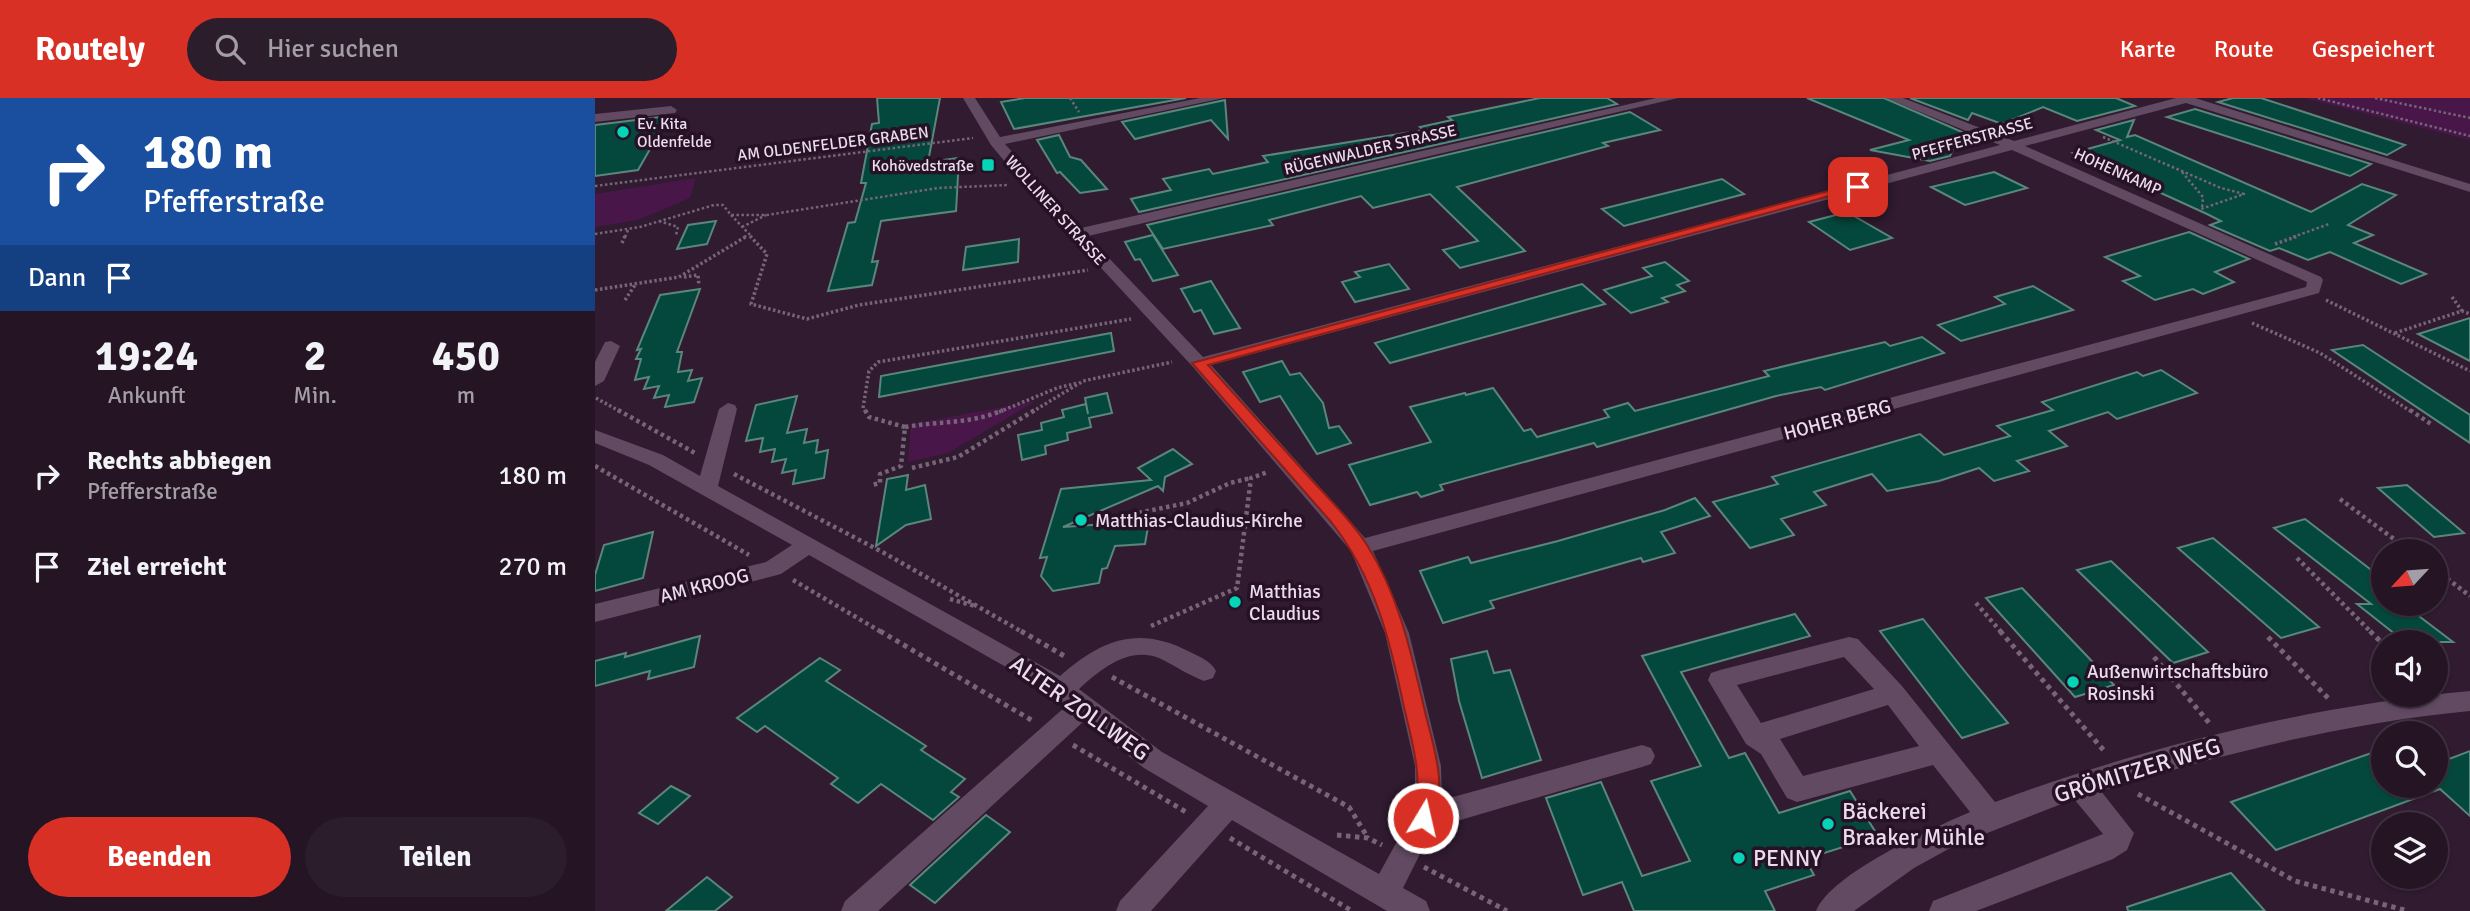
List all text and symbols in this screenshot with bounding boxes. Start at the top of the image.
search box [187,18,677,81]
text: Routely [35,29,145,70]
icon: search [211,30,249,68]
text: Hier suchen [267,33,399,65]
text: Karte [2120,34,2176,64]
text: Route [2214,34,2274,64]
text: Gespeichert [2312,34,2435,64]
street label: PFEFFERSTRASSE [1910,113,2035,165]
place label: Ev. Kita Oldenfelde [637,114,712,152]
street label: RÜGENWALDER STRASSE [1282,120,1458,180]
text: 180 m [143,122,273,182]
street label: AM OLDENFELDER GRABEN [736,122,930,166]
marker: Ev. Kita Oldenfelde [615,124,631,140]
icon: right [28,126,119,217]
street label: HOHENKAMP [2071,144,2164,200]
street label: WOLLINER STRASSE [1001,152,1110,270]
place label: Kohövedstraße [871,156,974,176]
marker: Kohövedstraße [980,157,996,173]
pin [1828,157,1888,217]
icon: arrive [1839,168,1877,206]
text: Pfefferstraße [143,182,325,221]
icon: arrive [100,259,138,297]
text: Dann [28,262,86,294]
text: 19:24 [95,331,198,382]
text: 2 [304,331,326,382]
text: 450 [432,331,500,382]
text: Ankunft [108,381,186,410]
text: Min. [293,381,337,410]
text: m [457,381,475,410]
street label: HOHER BERG [1781,394,1894,446]
text: Rechts abbiegen [87,445,272,477]
icon: right [28,457,66,495]
text: 180 m [498,460,567,492]
text: Pfefferstraße [87,477,218,506]
place label: Matthias-Claudius-Kirche [1095,509,1303,533]
marker: Matthias-Claudius-Kirche [1073,512,1089,528]
north arrow [2371,539,2448,616]
map controls [2371,539,2448,889]
icon: arrive [28,548,66,586]
text: Ziel erreicht [87,551,227,583]
text: 270 m [498,551,567,583]
street label: AM KROOG [657,563,751,609]
place label: Matthias Claudius [1249,580,1321,626]
marker: Matthias Claudius [1227,594,1243,610]
button: sound [2371,630,2448,707]
street label: ALTER ZOLLWEG [1004,649,1155,767]
place label: Außenwirtschaftsbüro Rosinski [2087,660,2268,706]
marker: Außenwirtschaftsbüro Rosinski [2065,674,2081,690]
button: search [2371,721,2448,798]
street label: GRÖMITZER WEG [2051,731,2224,809]
position arrow [1386,781,1460,855]
place label: Bäckerei Braaker Mühle [1842,797,1985,852]
button: layers [2371,812,2448,889]
marker: Bäckerei Braaker Mühle [1820,816,1836,832]
button: Beenden [28,817,291,897]
button: Teilen [305,817,567,897]
place label: PENNY [1753,844,1822,873]
marker: PENNY [1731,850,1747,866]

